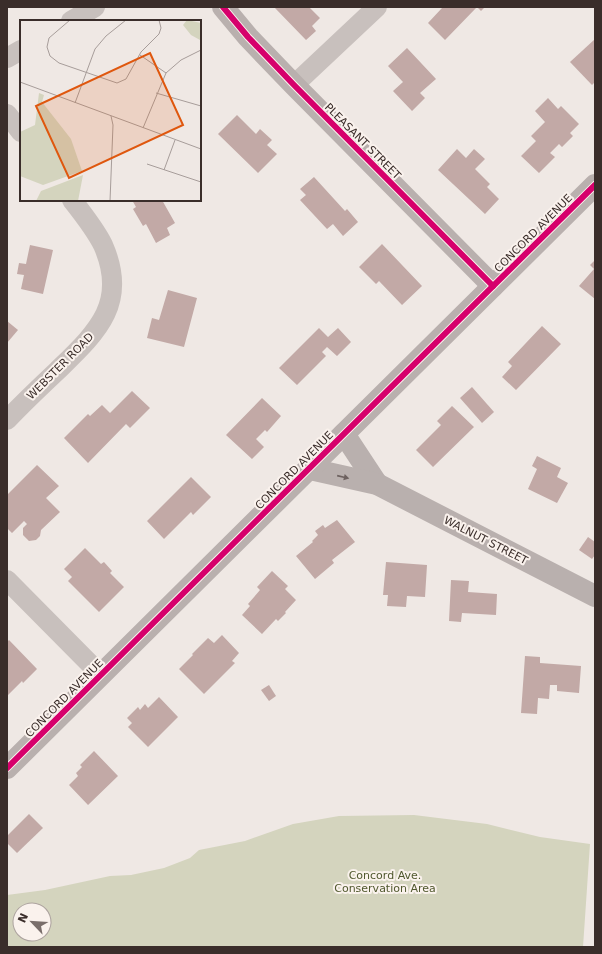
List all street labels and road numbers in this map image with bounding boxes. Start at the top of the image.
street label: PLEASANT STREET [322,101,404,182]
street label: CONCORD AVENUE [492,192,575,275]
street label: WEBSTER ROAD [24,330,96,402]
street label: CONCORD AVENUE [253,429,336,512]
street label: WALNUT STREET [442,514,530,567]
street label: CONCORD AVENUE [23,657,106,740]

